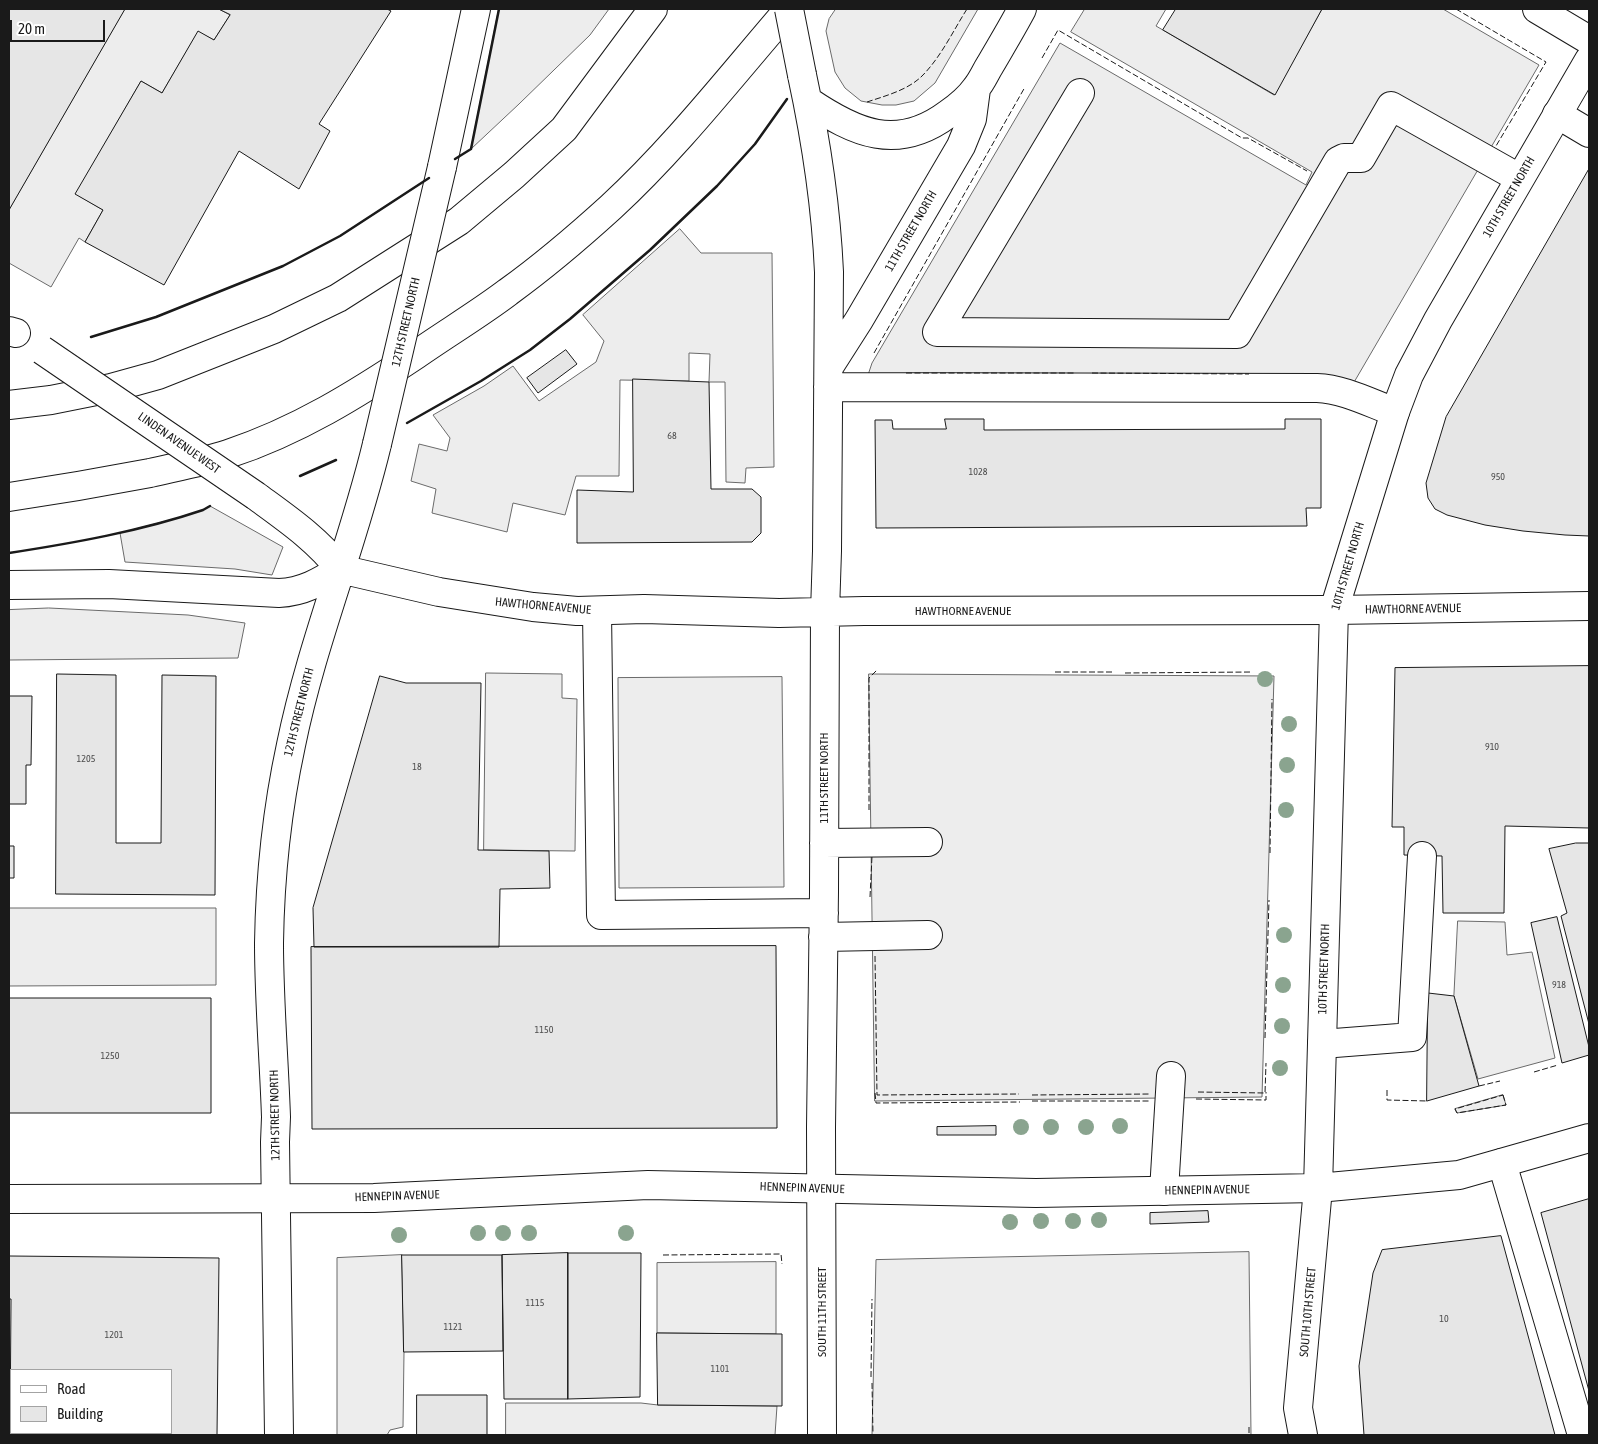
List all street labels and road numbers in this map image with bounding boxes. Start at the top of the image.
street label: 10TH STREET NORTH [1480,154,1538,240]
street label: 11TH STREET NORTH [882,188,940,274]
street label: 12TH STREET NORTH [389,276,423,368]
street label: LINDEN AVENUE WEST [135,409,223,477]
street label: 10TH STREET NORTH [1329,520,1367,612]
street label: HAWTHORNE AVENUE [494,595,592,617]
street label: HAWTHORNE AVENUE [1365,601,1461,617]
street label: HAWTHORNE AVENUE [915,604,1011,618]
street label: 12TH STREET NORTH [281,666,317,758]
street label: 11TH STREET NORTH [817,733,831,823]
street label: 10TH STREET NORTH [1315,923,1333,1015]
street label: 12TH STREET NORTH [267,1069,283,1161]
street label: HENNEPIN AVENUE [759,1179,845,1197]
street label: HENNEPIN AVENUE [1164,1182,1250,1198]
street label: HENNEPIN AVENUE [354,1187,440,1205]
street label: SOUTH 11TH STREET [815,1267,829,1357]
street label: SOUTH 10TH STREET [1297,1267,1319,1357]

